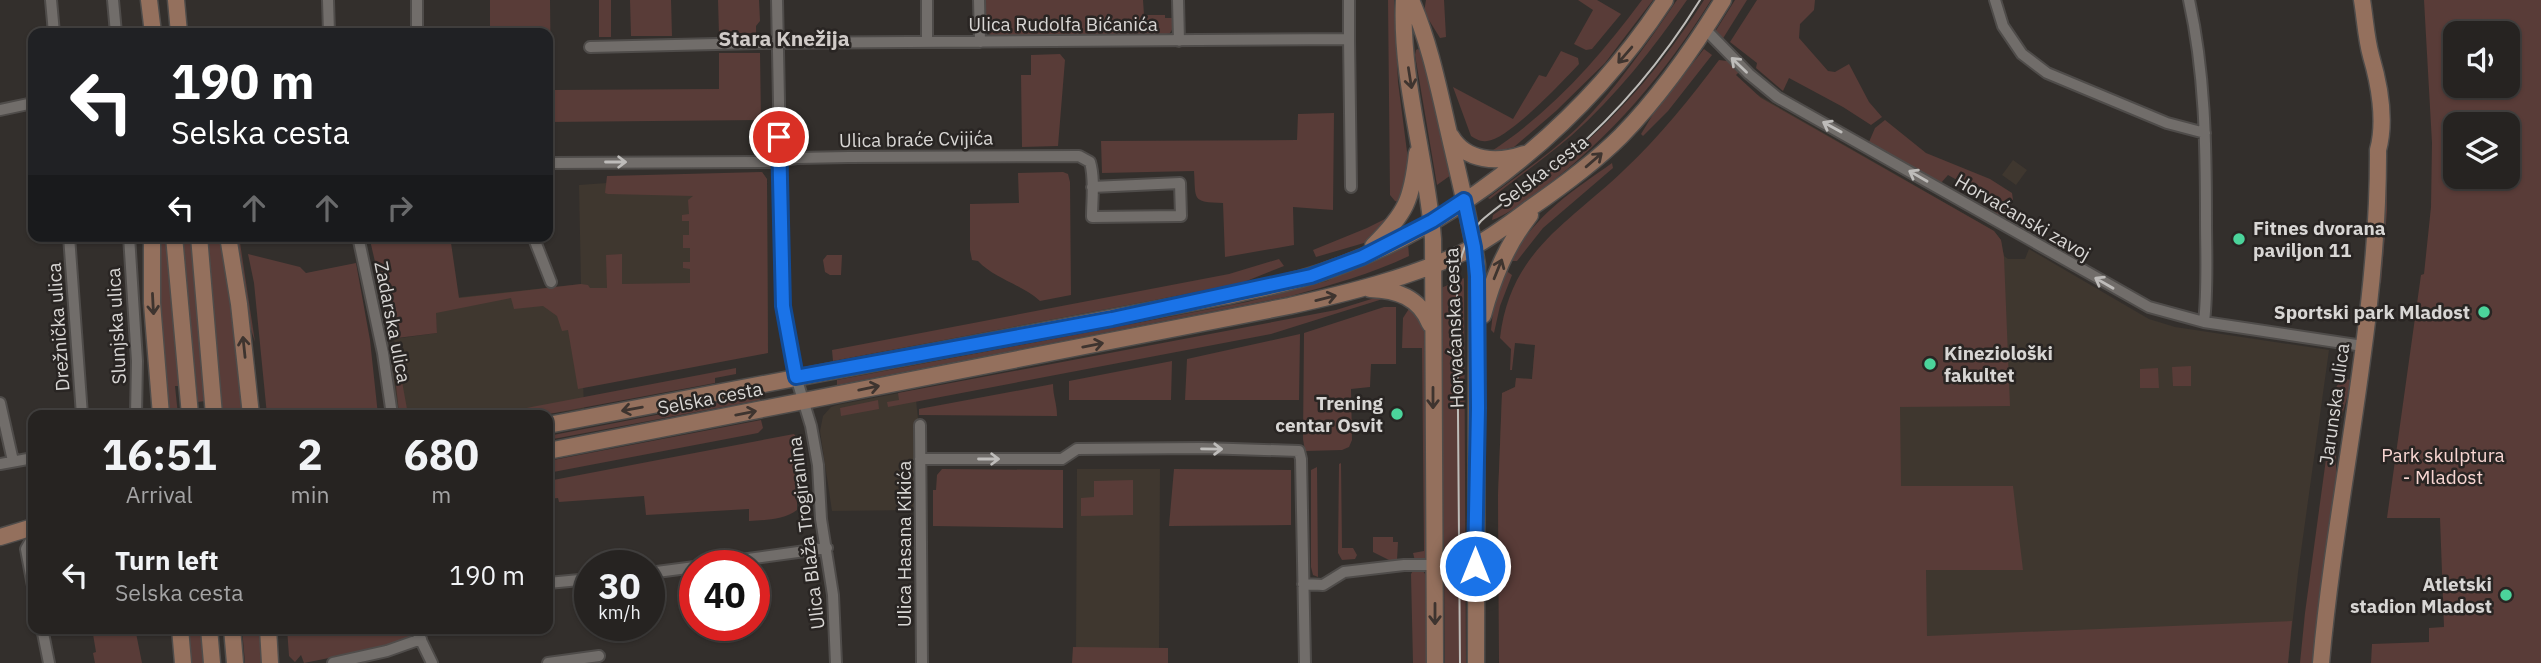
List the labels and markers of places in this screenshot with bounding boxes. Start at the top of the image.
pin [749,107,809,167]
place label: Fitnes dvorana paviljon 11 [2253,216,2386,262]
marker: Fitnes dvorana paviljon 11 [2231,231,2247,247]
place label: Sportski park Mladost [2274,300,2470,324]
marker: Sportski park Mladost [2476,304,2492,320]
place label: Kineziološki fakultet [1944,341,2053,387]
marker: Kineziološki fakultet [1922,356,1938,372]
place label: Trening centar Osvit [1275,391,1384,437]
marker: Trening centar Osvit [1389,406,1405,422]
place label: Atletski stadion Mladost [2350,572,2492,618]
marker: Atletski stadion Mladost [2498,587,2514,603]

